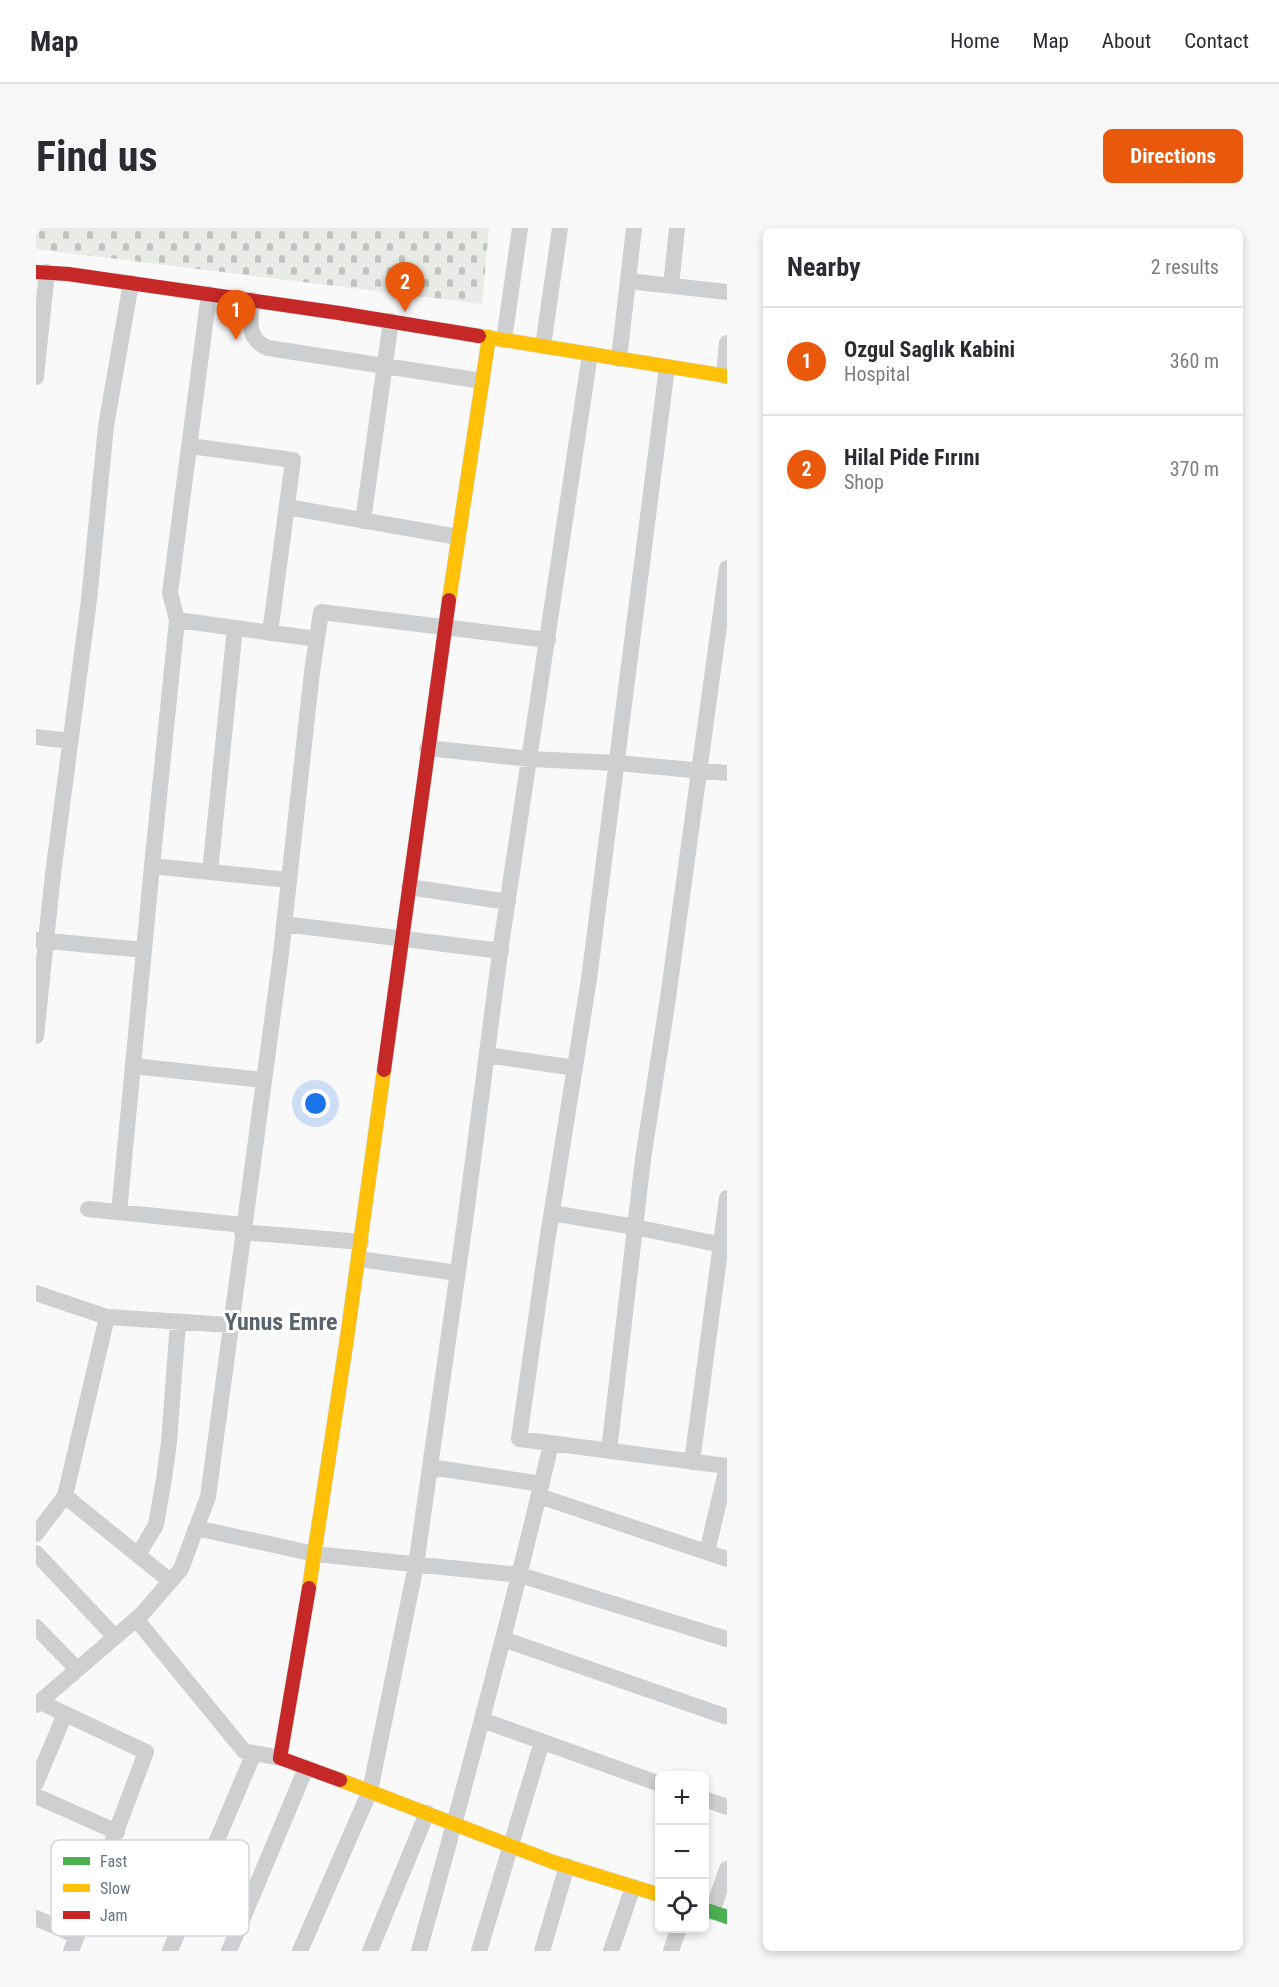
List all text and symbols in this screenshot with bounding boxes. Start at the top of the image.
text: Map [30,25,78,58]
text: Home [950,29,1000,53]
text: Map [1033,29,1069,53]
text: About [1102,29,1151,53]
text: Contact [1184,29,1249,53]
button: Directions [1103,129,1243,183]
text: Find us [36,132,157,181]
text: Nearby [787,252,861,282]
text: 2 results [1151,255,1219,279]
pin: 2 [386,262,424,312]
pin: 1 [216,291,256,340]
text: Ozgul Saglık Kabini [844,337,1015,362]
text: 1 [801,349,812,373]
text: 360 m [1170,349,1219,373]
text: Hospital [844,362,910,386]
text: Hilal Pide Fırını [844,445,980,470]
text: 2 [801,457,812,481]
text: 370 m [1170,457,1219,481]
text: Shop [844,470,884,494]
your location [301,1089,330,1118]
district label: Yunus Emre [224,1308,338,1336]
map controls [655,1771,709,1933]
button: + [655,1771,709,1825]
button: − [655,1825,709,1879]
legend [51,1840,249,1936]
text: Fast [100,1852,127,1871]
text: Slow [100,1879,130,1898]
button: locate [655,1879,709,1933]
text: Jam [100,1906,127,1925]

